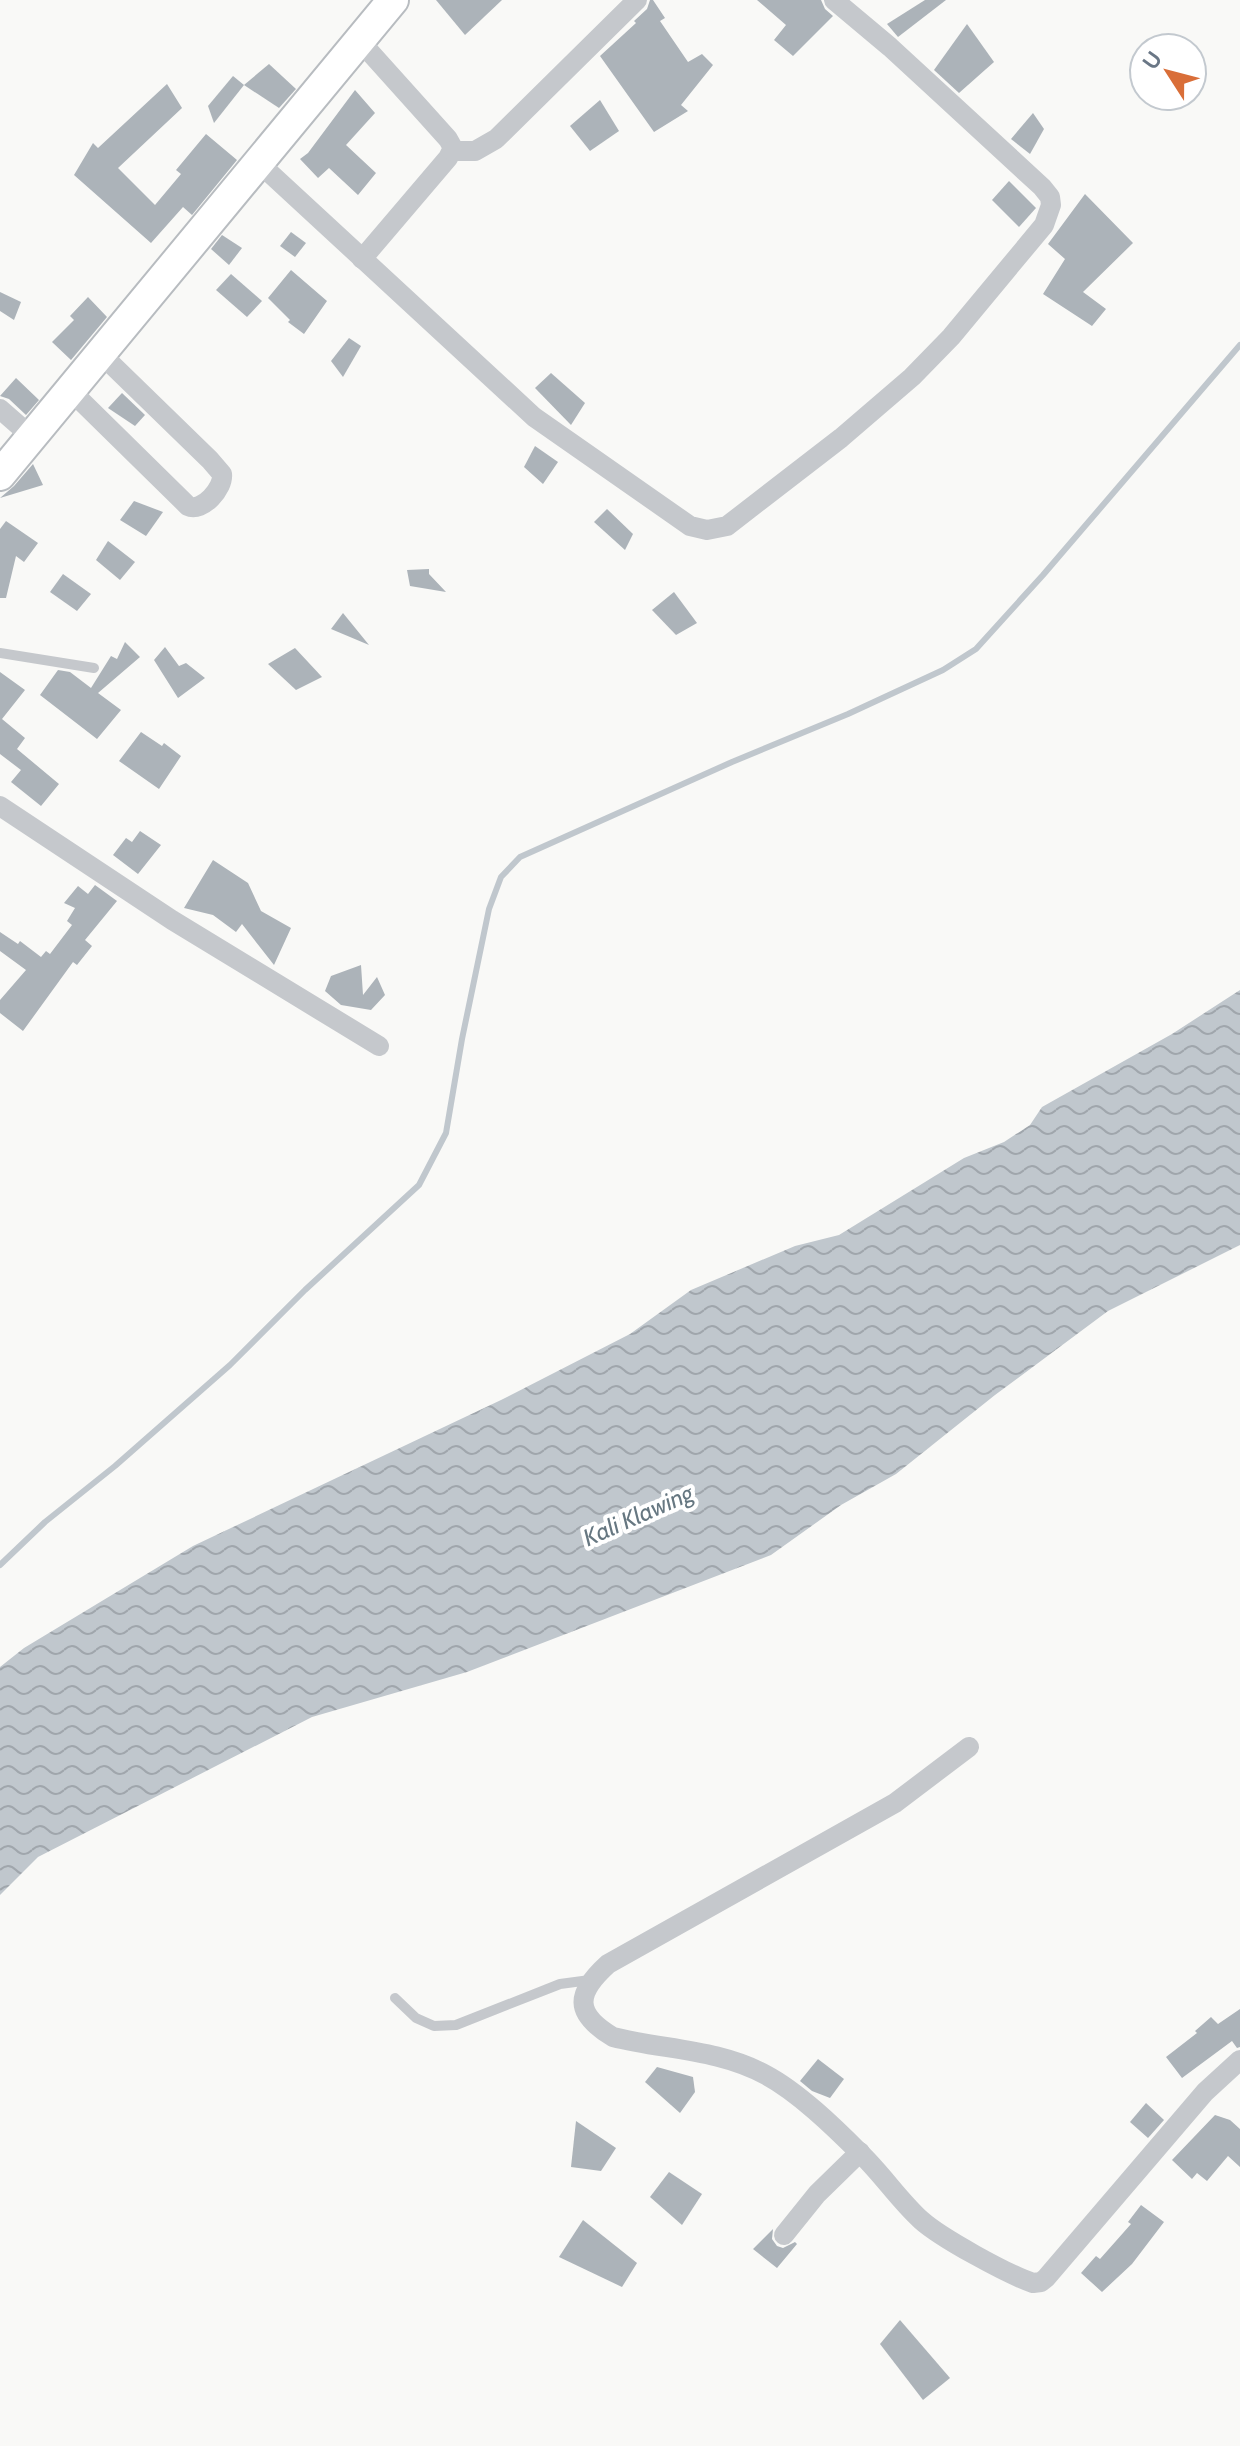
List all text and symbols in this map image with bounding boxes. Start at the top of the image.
north arrow [1128,32,1208,112]
text: U [1137,46,1168,75]
water label: Kali Klawing [579,1477,698,1552]

